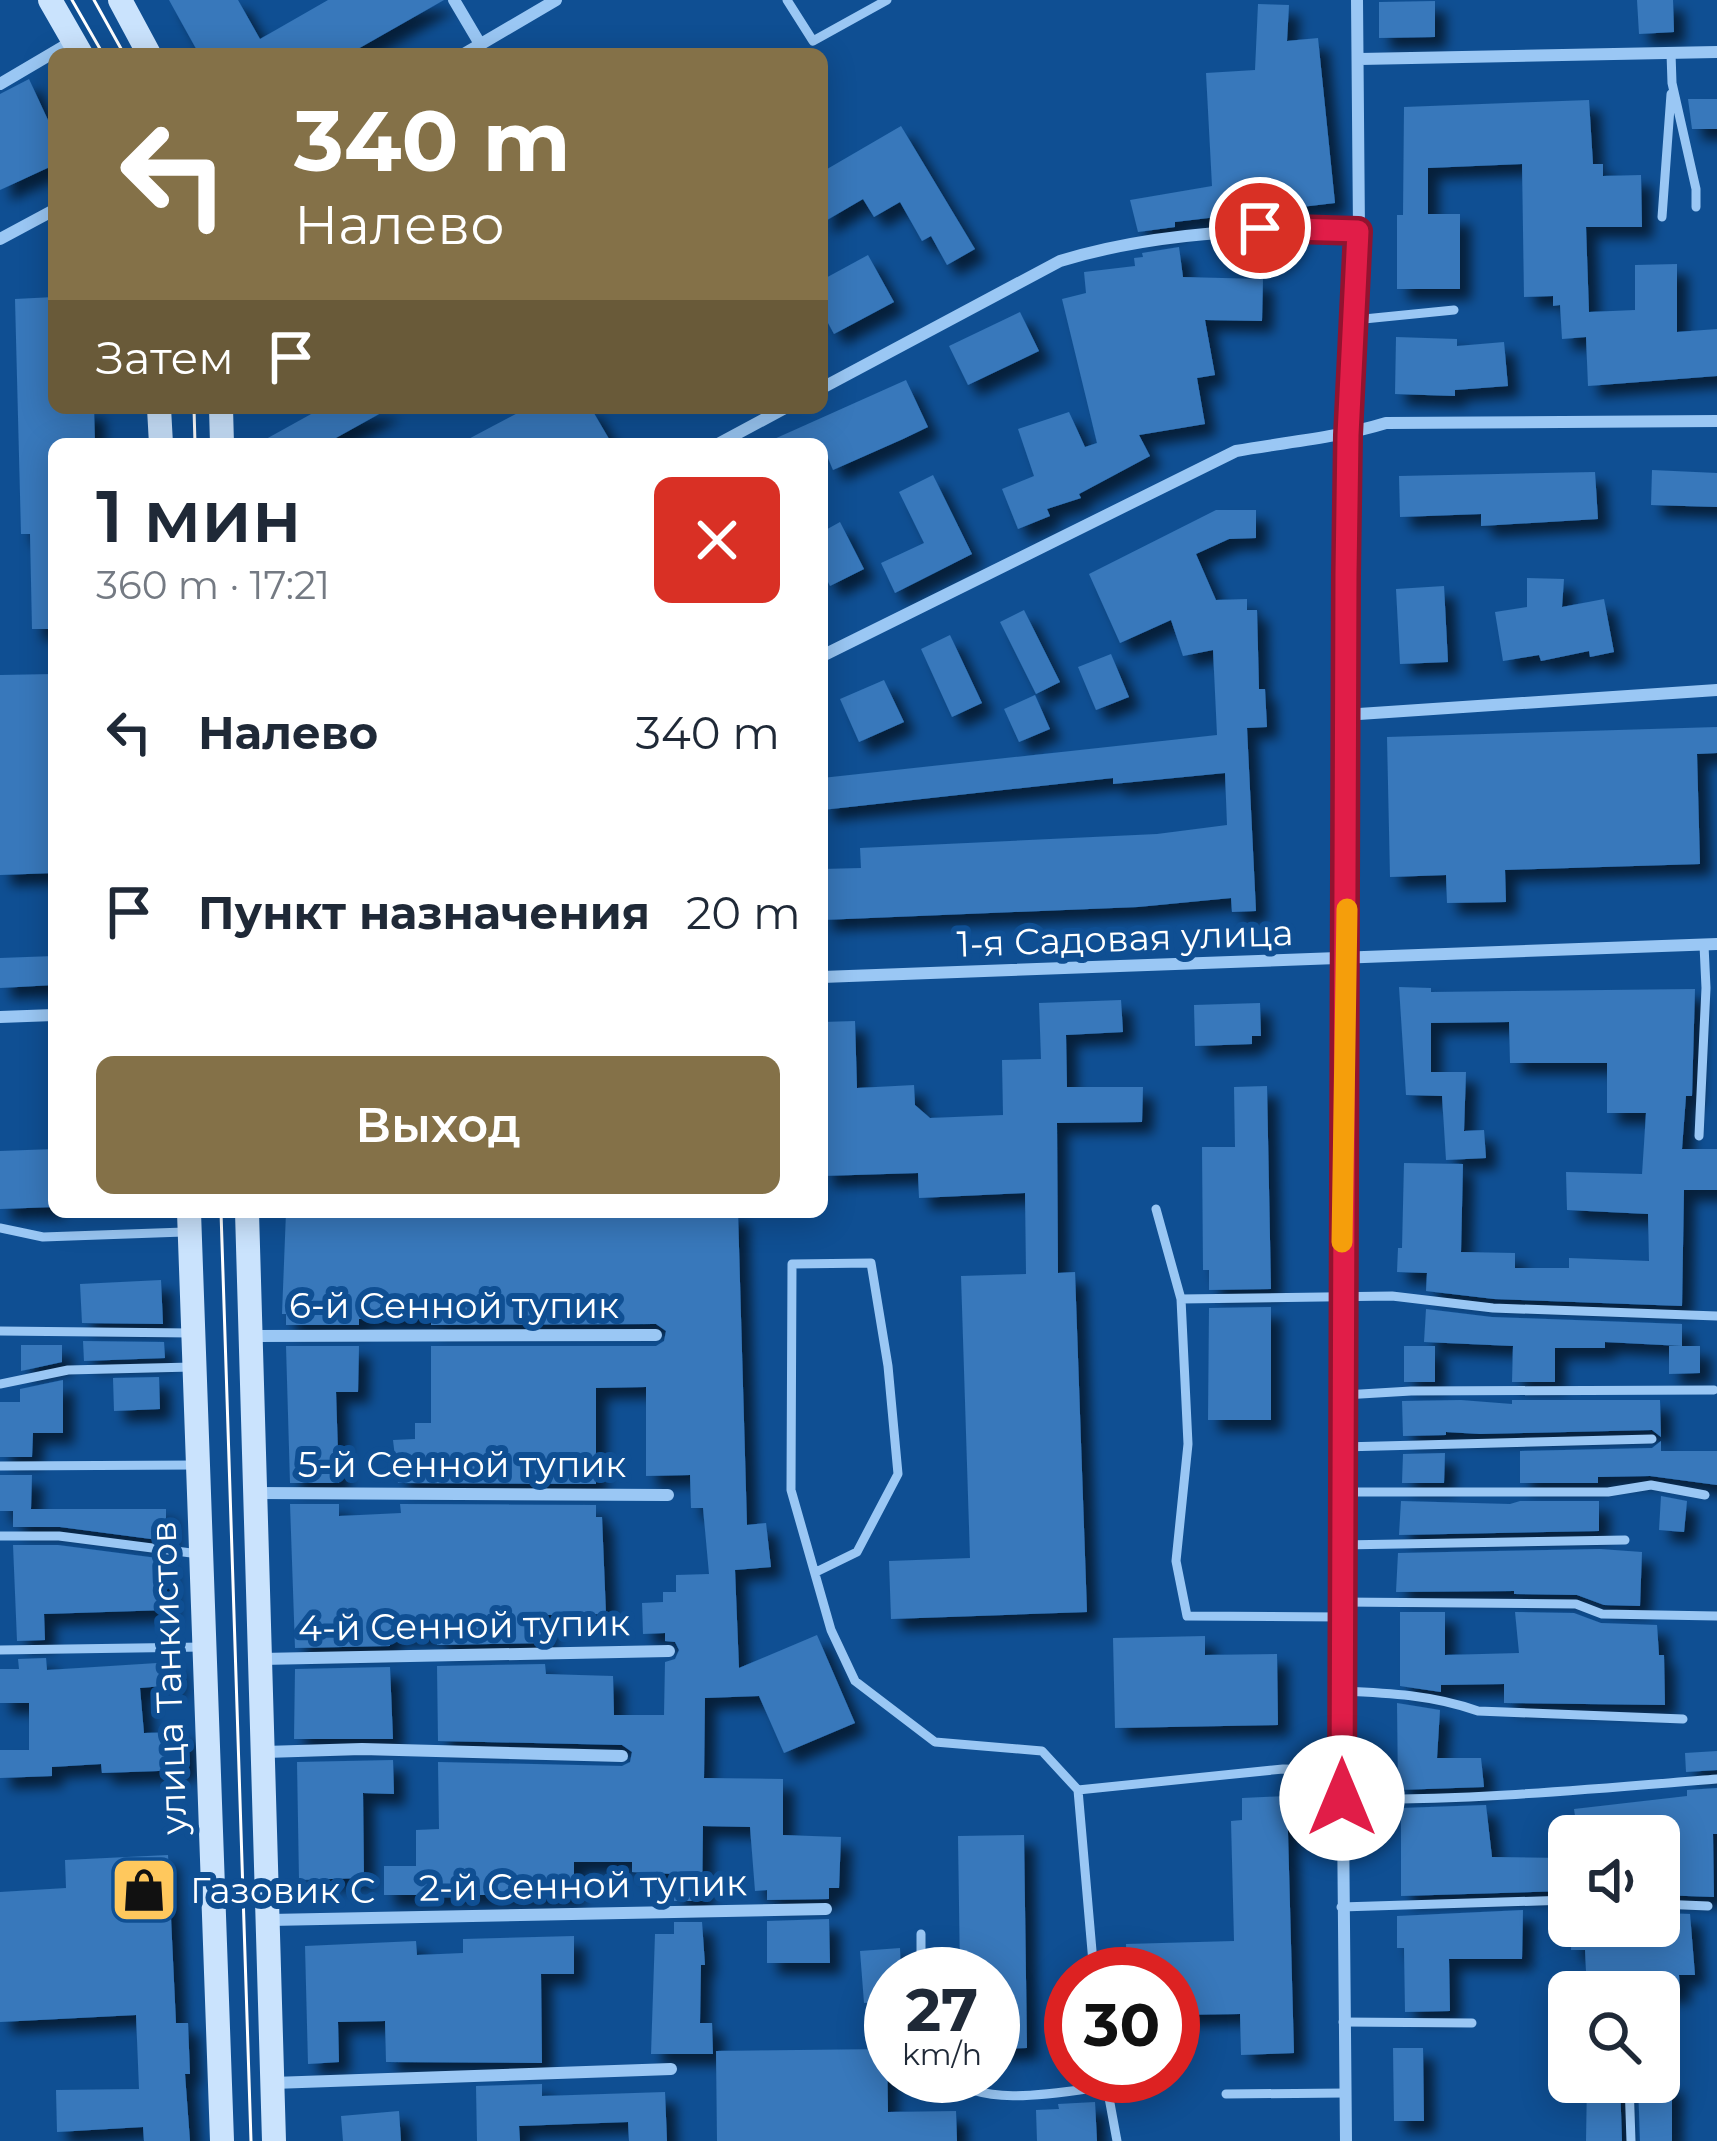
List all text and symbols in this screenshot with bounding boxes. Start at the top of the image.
text: 340 m [294,90,571,192]
icon: left [96,96,252,252]
pin [1209,177,1311,279]
text: Налево [294,192,505,258]
icon: arrive [1227,195,1293,261]
icon: arrive [258,324,324,390]
text: Затем [96,330,234,385]
text: 1 мин [96,472,301,560]
button: close [654,477,780,603]
text: 360 m · 17:21 [96,561,330,609]
icon: left [96,699,162,765]
text: Налево [198,705,378,760]
text: 340 m [636,705,780,760]
icon: arrive [96,879,162,945]
text: Пункт назначения [198,885,650,940]
text: 20 m [686,885,801,940]
street label: 1-я Садовая улица [956,910,1294,966]
button: Выход [96,1056,780,1194]
street label: 6-й Сенной тупик [289,1283,619,1327]
street label: 5-й Сенной тупик [298,1442,626,1486]
street label: улица Танкистов [141,1520,195,1837]
street label: 4-й Сенной тупик [298,1600,630,1650]
position arrow [1279,1735,1405,1861]
map controls [1548,1815,1680,2103]
button: sound [1548,1815,1680,1947]
shop icon: Газовик С [109,1855,179,1925]
street label: 2-й Сенной тупик [419,1860,747,1910]
place label: Газовик С [190,1868,375,1912]
speed limit sign: 30 [1044,1947,1200,2103]
button: search [1548,1971,1680,2103]
text: 27 [906,1973,978,2046]
text: km/h [902,2036,982,2073]

